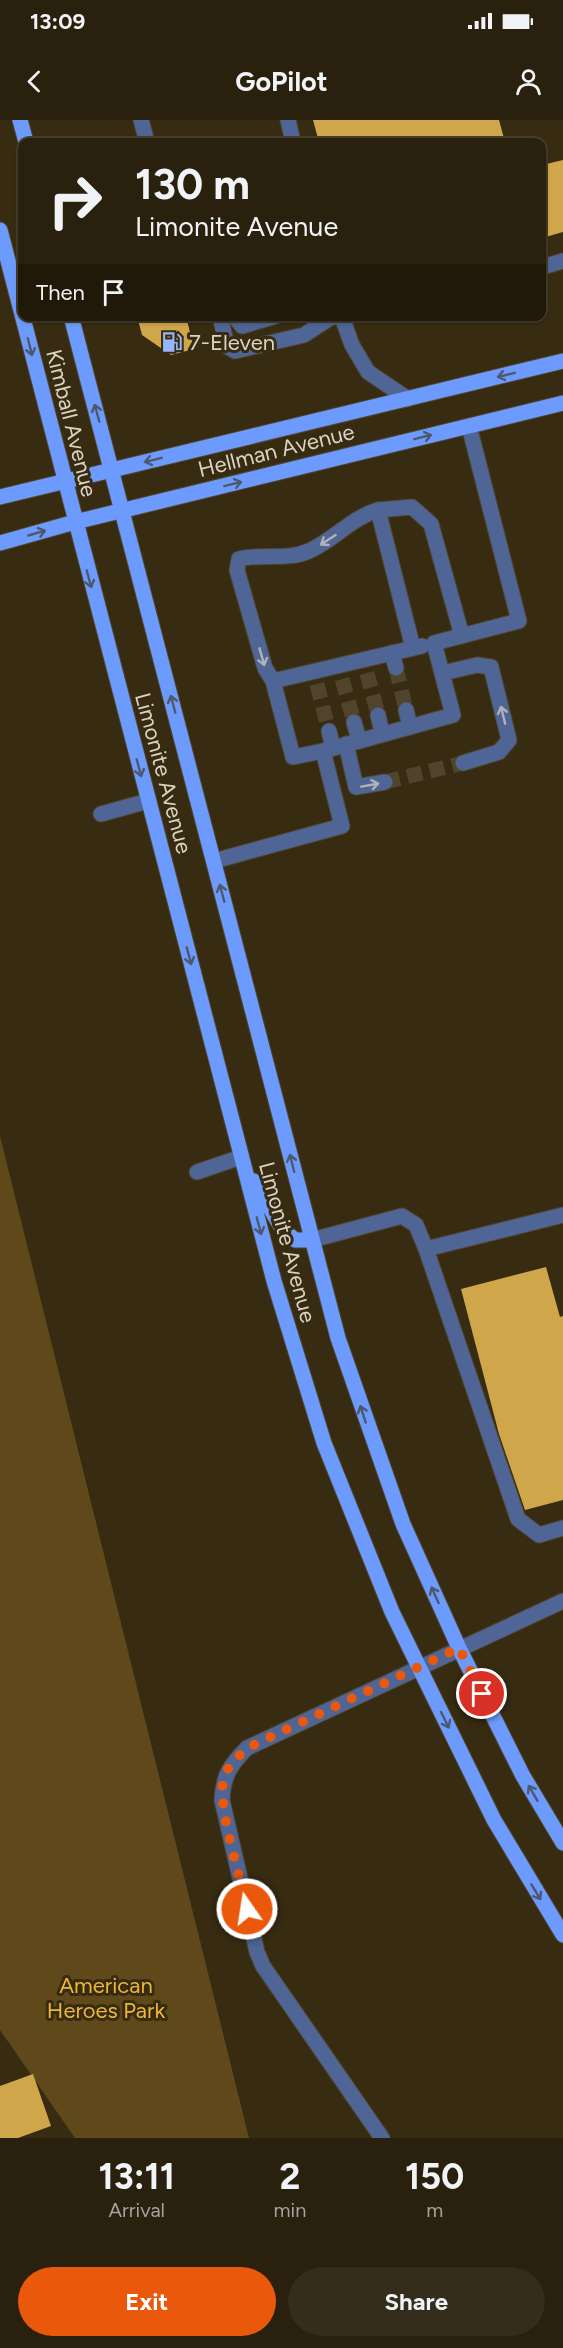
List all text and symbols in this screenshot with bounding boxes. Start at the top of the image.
text: 13:09 [30,8,85,35]
icon: back [18,65,51,98]
text: GoPilot [235,65,328,98]
icon: person [512,65,545,98]
text: 130 m [135,159,250,210]
icon: right [36,162,114,240]
text: Limonite Avenue [135,210,338,243]
icon: arrive [97,276,130,309]
text: Then [36,279,85,306]
place label: 7-Eleven [189,329,275,356]
fuel station icon: 7-Eleven [160,330,184,354]
one-way arrow [25,338,36,357]
street label: Kimball Avenue [40,347,103,500]
one-way arrow [497,370,516,382]
one-way arrow [91,404,102,423]
street label: Hellman Avenue [195,418,357,483]
one-way arrow [413,431,432,443]
one-way arrow [144,454,163,466]
one-way arrow [224,477,243,489]
one-way arrow [27,527,46,538]
one-way arrow [320,533,337,546]
one-way arrow [84,569,96,588]
one-way arrow [256,647,268,666]
street label: Limonite Avenue [129,690,198,857]
one-way arrow [167,695,178,714]
one-way arrow [496,706,508,725]
one-way arrow [134,758,145,777]
one-way arrow [359,779,379,790]
one-way arrow [216,883,228,902]
one-way arrow [183,946,195,965]
one-way arrow [286,1153,298,1172]
street label: Limonite Avenue [253,1159,322,1326]
one-way arrow [254,1216,266,1235]
one-way arrow [356,1405,367,1424]
one-way arrow [428,1586,440,1604]
pin [456,1668,507,1719]
icon: arrive [465,1677,498,1710]
one-way arrow [439,1711,451,1729]
one-way arrow [527,1785,539,1802]
position arrow [215,1877,279,1941]
one-way arrow [531,1883,543,1900]
park label: American Heroes Park [47,1972,165,2024]
text: 13:11 [99,2155,175,2198]
text: 2 [280,2155,300,2198]
text: 150 [405,2155,464,2198]
text: Arrival [109,2198,165,2222]
text: min [274,2198,306,2222]
text: m [426,2198,443,2222]
button: Exit [18,2267,276,2336]
button: Share [288,2267,545,2336]

